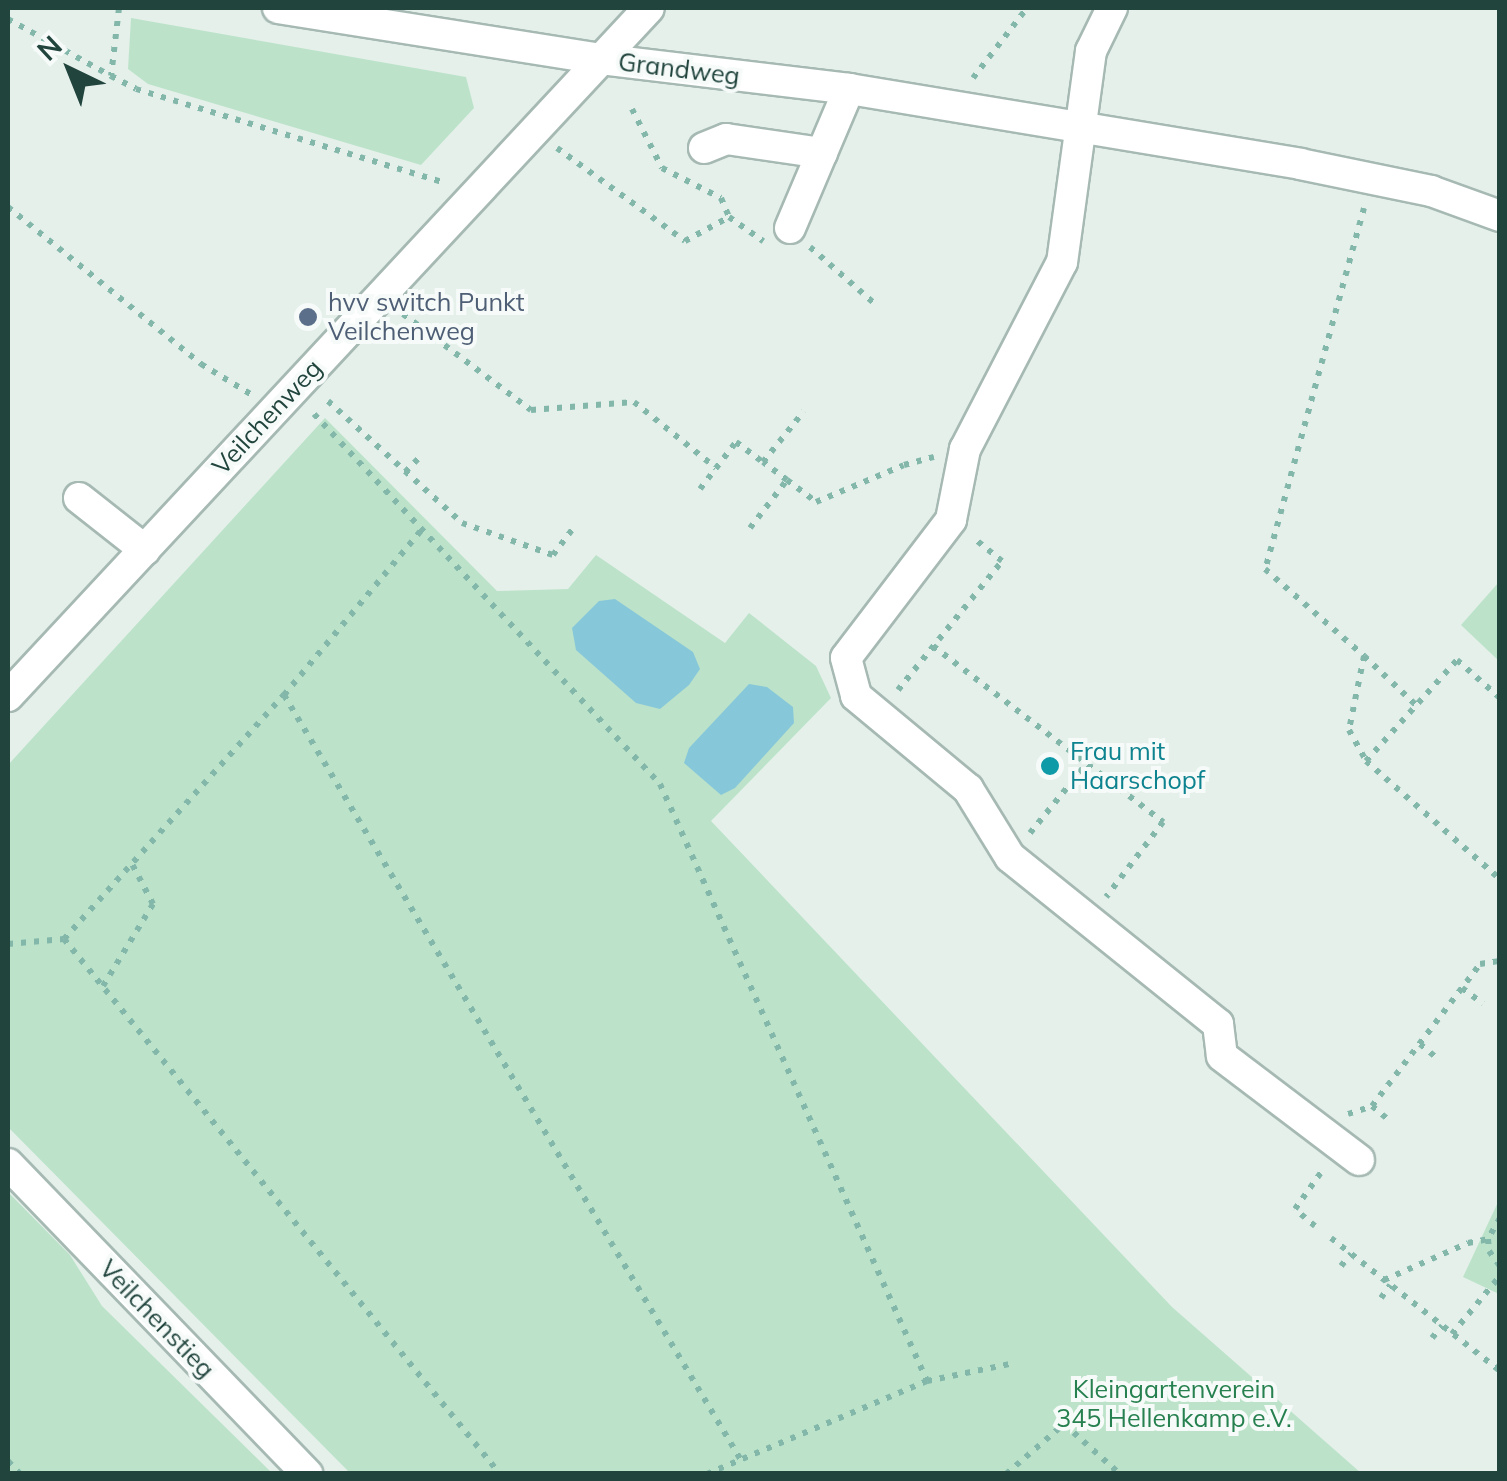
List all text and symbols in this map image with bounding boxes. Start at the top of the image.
north arrow [20,20,120,120]
text: N [30,28,69,68]
street label: Grandweg [617,47,741,91]
place label: hvv switch Punkt Veilchenweg [328,288,524,347]
marker: hvv switch Punkt Veilchenweg [297,306,319,328]
street label: Veilchenweg [206,353,328,481]
place label: Frau mit Haarschopf [1070,737,1205,796]
marker: Frau mit Haarschopf [1039,755,1061,777]
street label: Veilchenstieg [93,1254,221,1384]
park label: Kleingartenverein 345 Hellenkamp e.V. [1056,1375,1292,1434]

